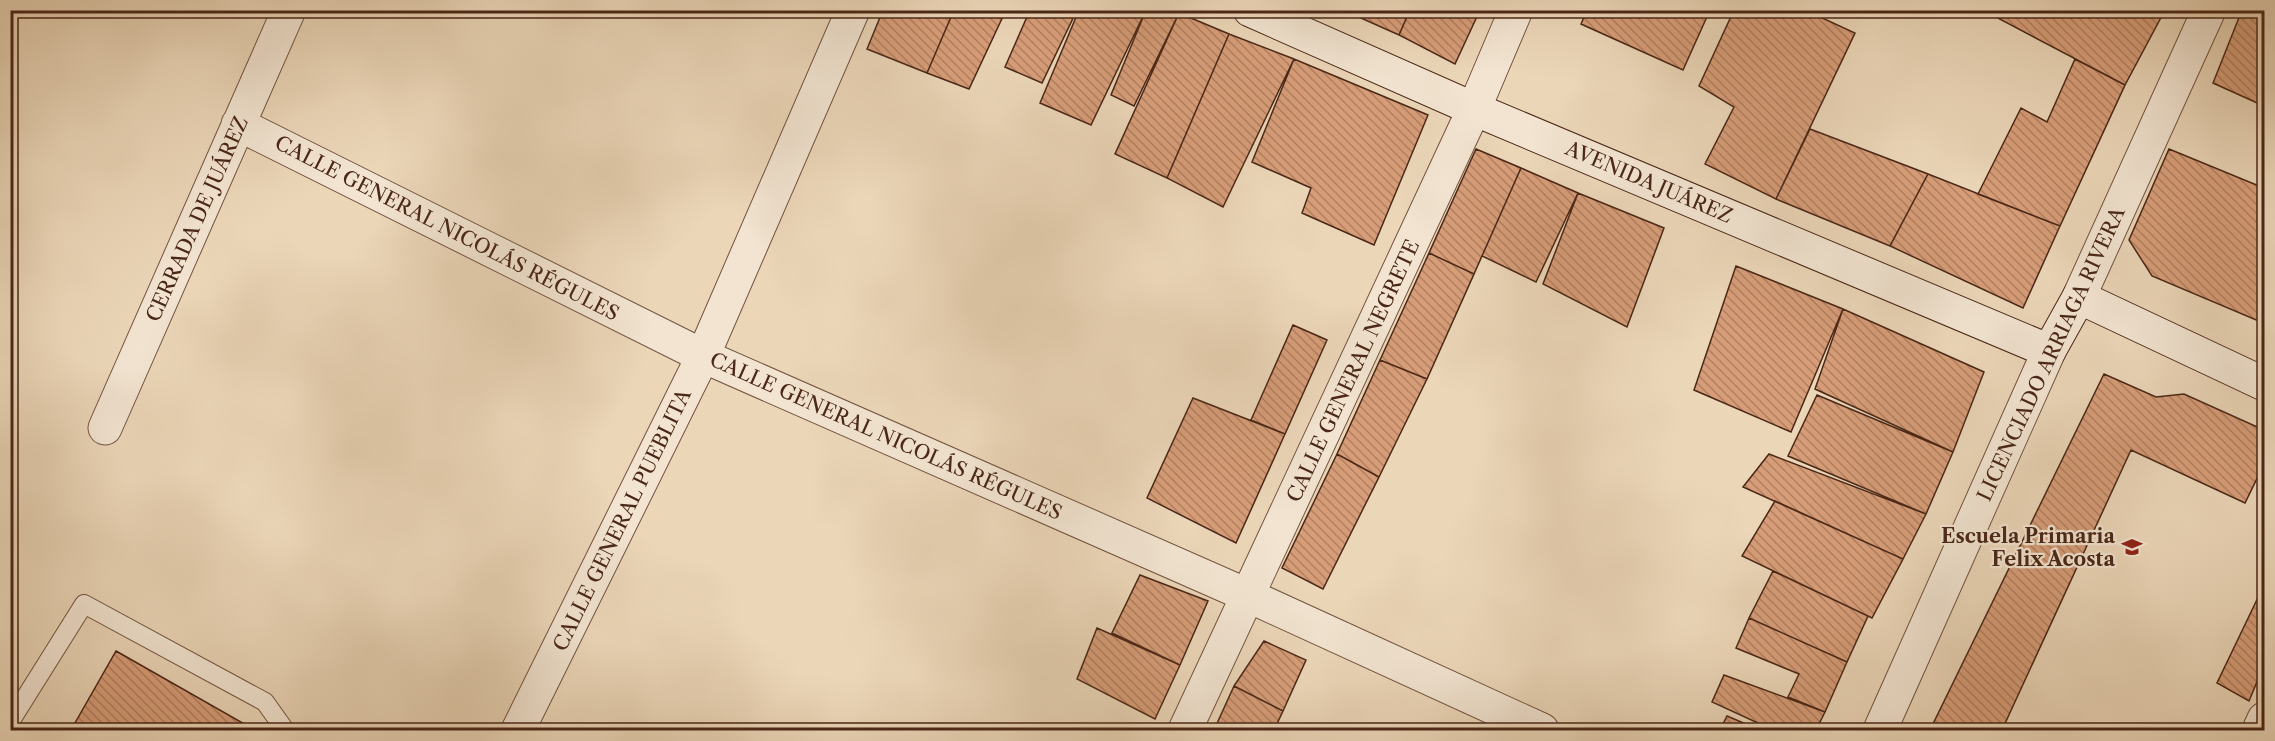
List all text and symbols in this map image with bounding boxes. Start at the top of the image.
street label: CERRADA DE JUÁREZ [140,112,253,325]
street label: CALLE GENERAL NICOLÁS RÉGULES [271,130,623,326]
street label: AVENIDA JUÁREZ [1561,135,1737,228]
street label: LICENCIADO ARRIAGA RIVERA [1972,202,2130,505]
street label: CALLE GENERAL NEGRETE [1282,236,1424,506]
street label: CALLE GENERAL NICOLÁS RÉGULES [706,346,1066,525]
street label: CALLE GENERAL PUEBLITA [548,384,697,655]
place label: Escuela Primaria Felix Acosta [1941,524,2115,571]
school or university icon: Escuela Primaria Felix Acosta [2120,535,2144,559]

